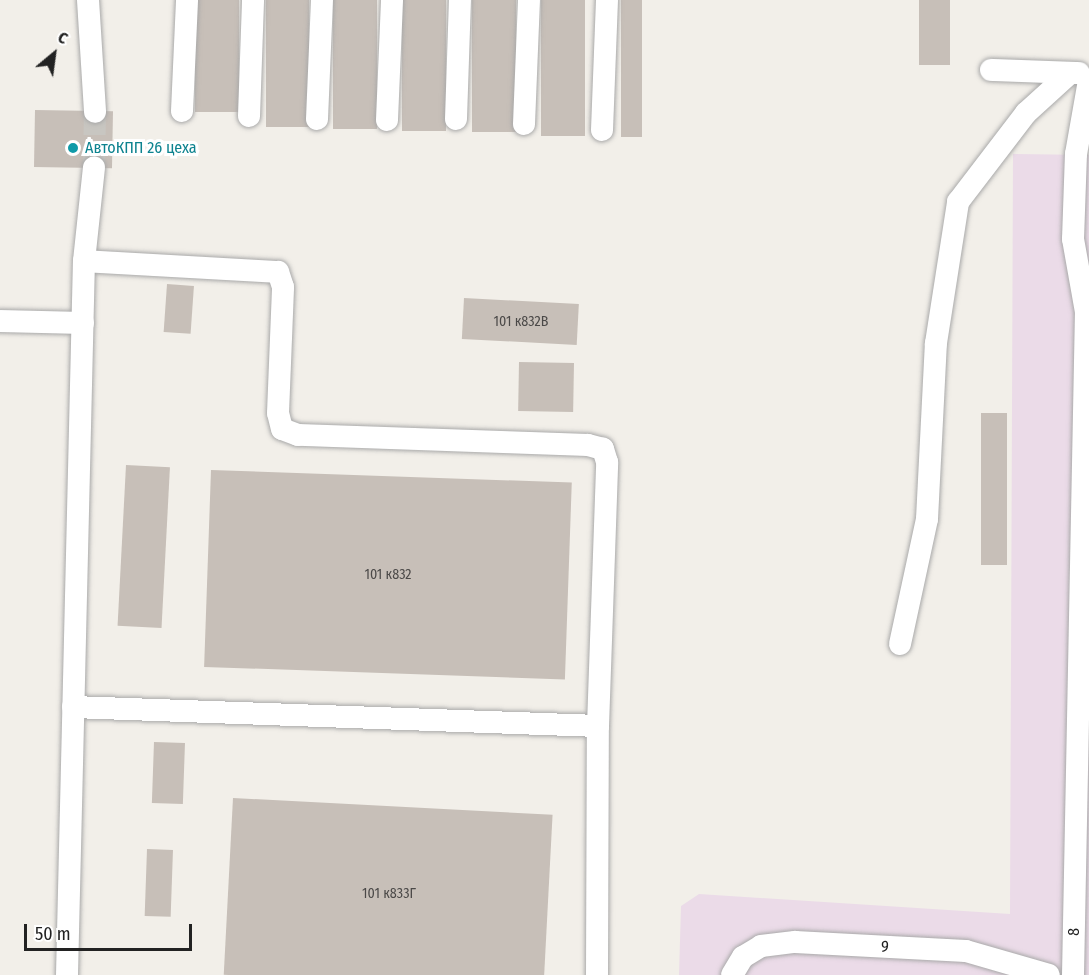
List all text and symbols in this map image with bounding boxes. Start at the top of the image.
north arrow [24,24,84,84]
text: С [55,27,71,48]
place label: АвтоКПП 26 цеха [85,138,197,158]
marker: АвтоКПП 26 цеха [66,141,80,155]
house number: 101 к832В [494,314,548,330]
house number: 101 к832 [364,567,412,583]
house number: 101 к833Г [362,886,416,902]
scale bar [27,912,195,950]
text: 50 m [35,923,71,945]
street label: 8 [1064,928,1084,936]
street label: 9 [881,937,889,957]

